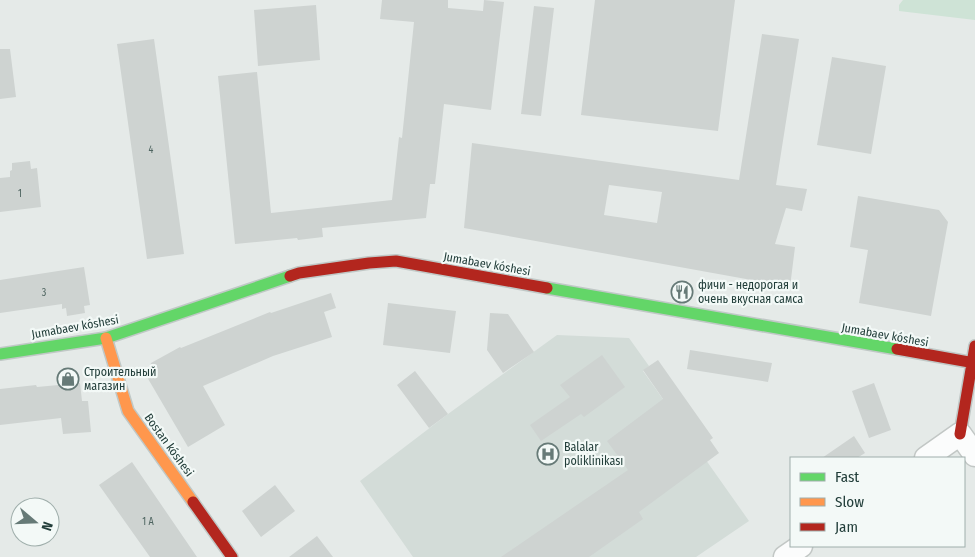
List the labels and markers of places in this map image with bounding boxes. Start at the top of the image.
place label: фичи - недорогая и очень вкусная самса [698,278,803,306]
restaurant icon: фичи - недорогая и очень вкусная самса [670,280,694,304]
place label: Строительный магазин [84,365,156,393]
shop icon: Строительный магазин [56,367,80,391]
place label: Balalar poliklinikası [564,440,623,468]
hospital icon: Balalar poliklinikası [536,442,560,466]

